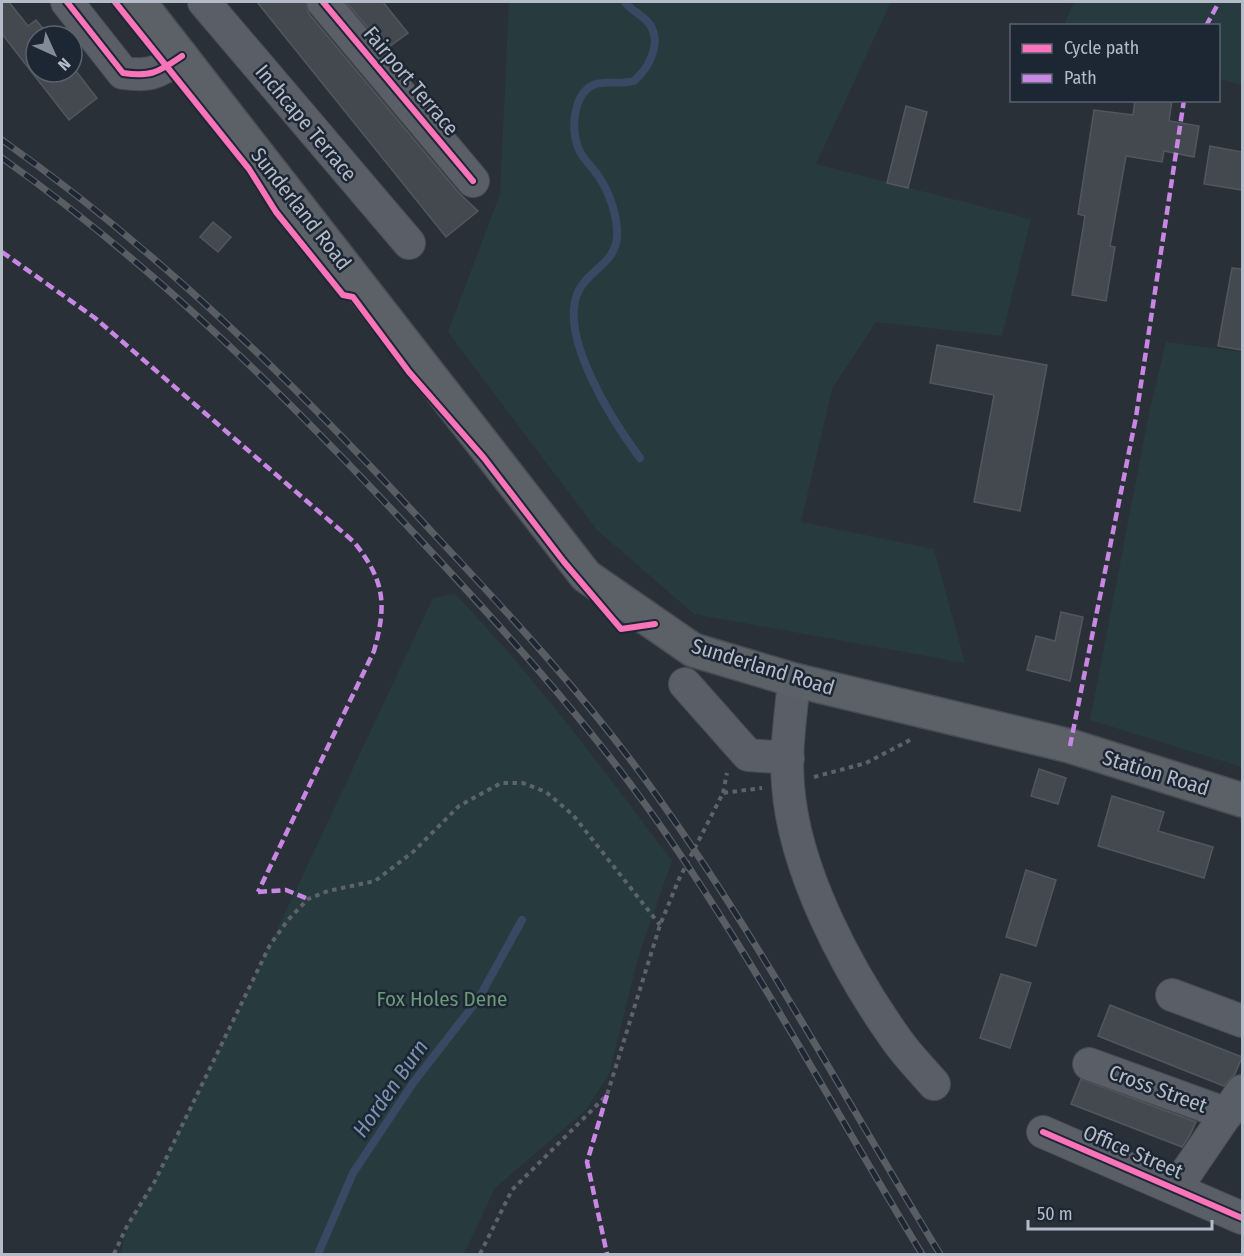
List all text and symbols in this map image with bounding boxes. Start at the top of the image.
street label: Fairport Terrace [358,21,464,141]
north arrow [24,24,84,84]
legend [1010,24,1220,102]
text: Cycle path [1064,37,1139,59]
text: N [54,54,74,74]
street label: Inchcape Terrace [250,59,362,187]
text: Path [1064,67,1097,89]
street label: Sunderland Road [245,143,357,275]
street label: Sunderland Road [688,633,838,701]
street label: Station Road [1100,744,1212,802]
park label: Fox Holes Dene [377,986,507,1012]
water label: Horden Burn [347,1034,434,1142]
street label: Cross Street [1105,1059,1211,1119]
street label: Office Street [1079,1119,1187,1185]
scale bar [1028,1193,1212,1231]
text: 50 m [1037,1203,1073,1225]

